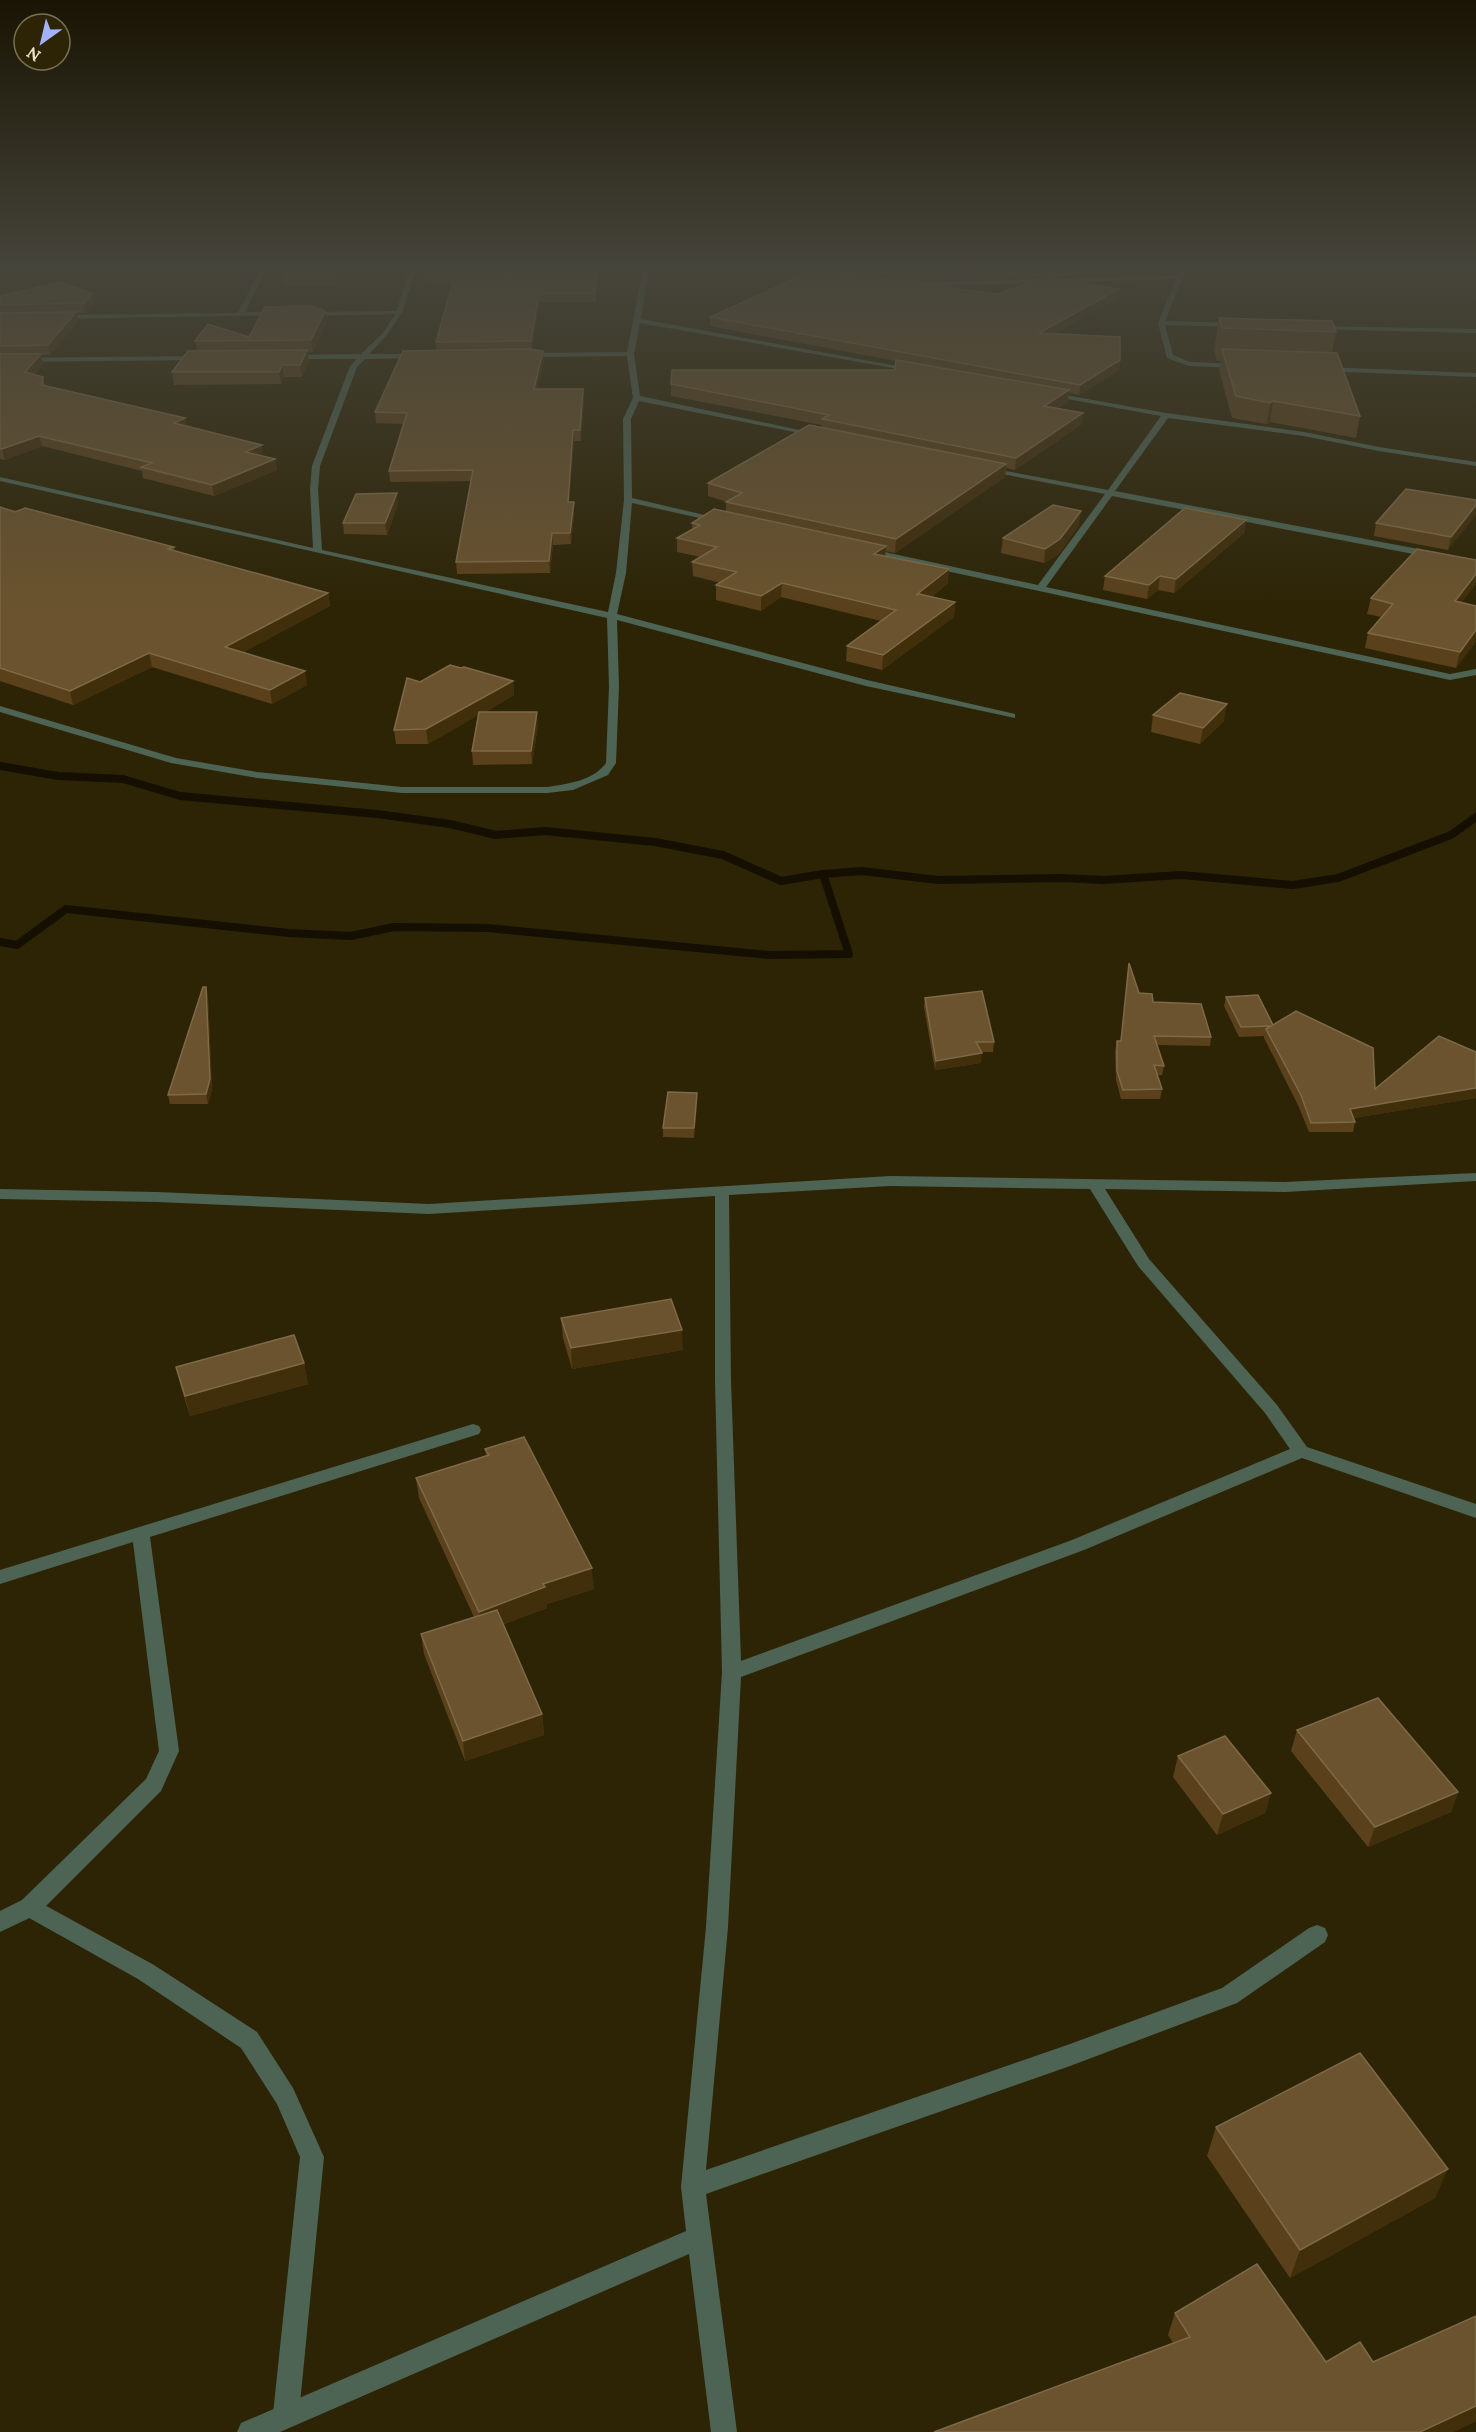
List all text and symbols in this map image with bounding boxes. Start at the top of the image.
north arrow [12,12,72,72]
text: N [23,43,44,66]

